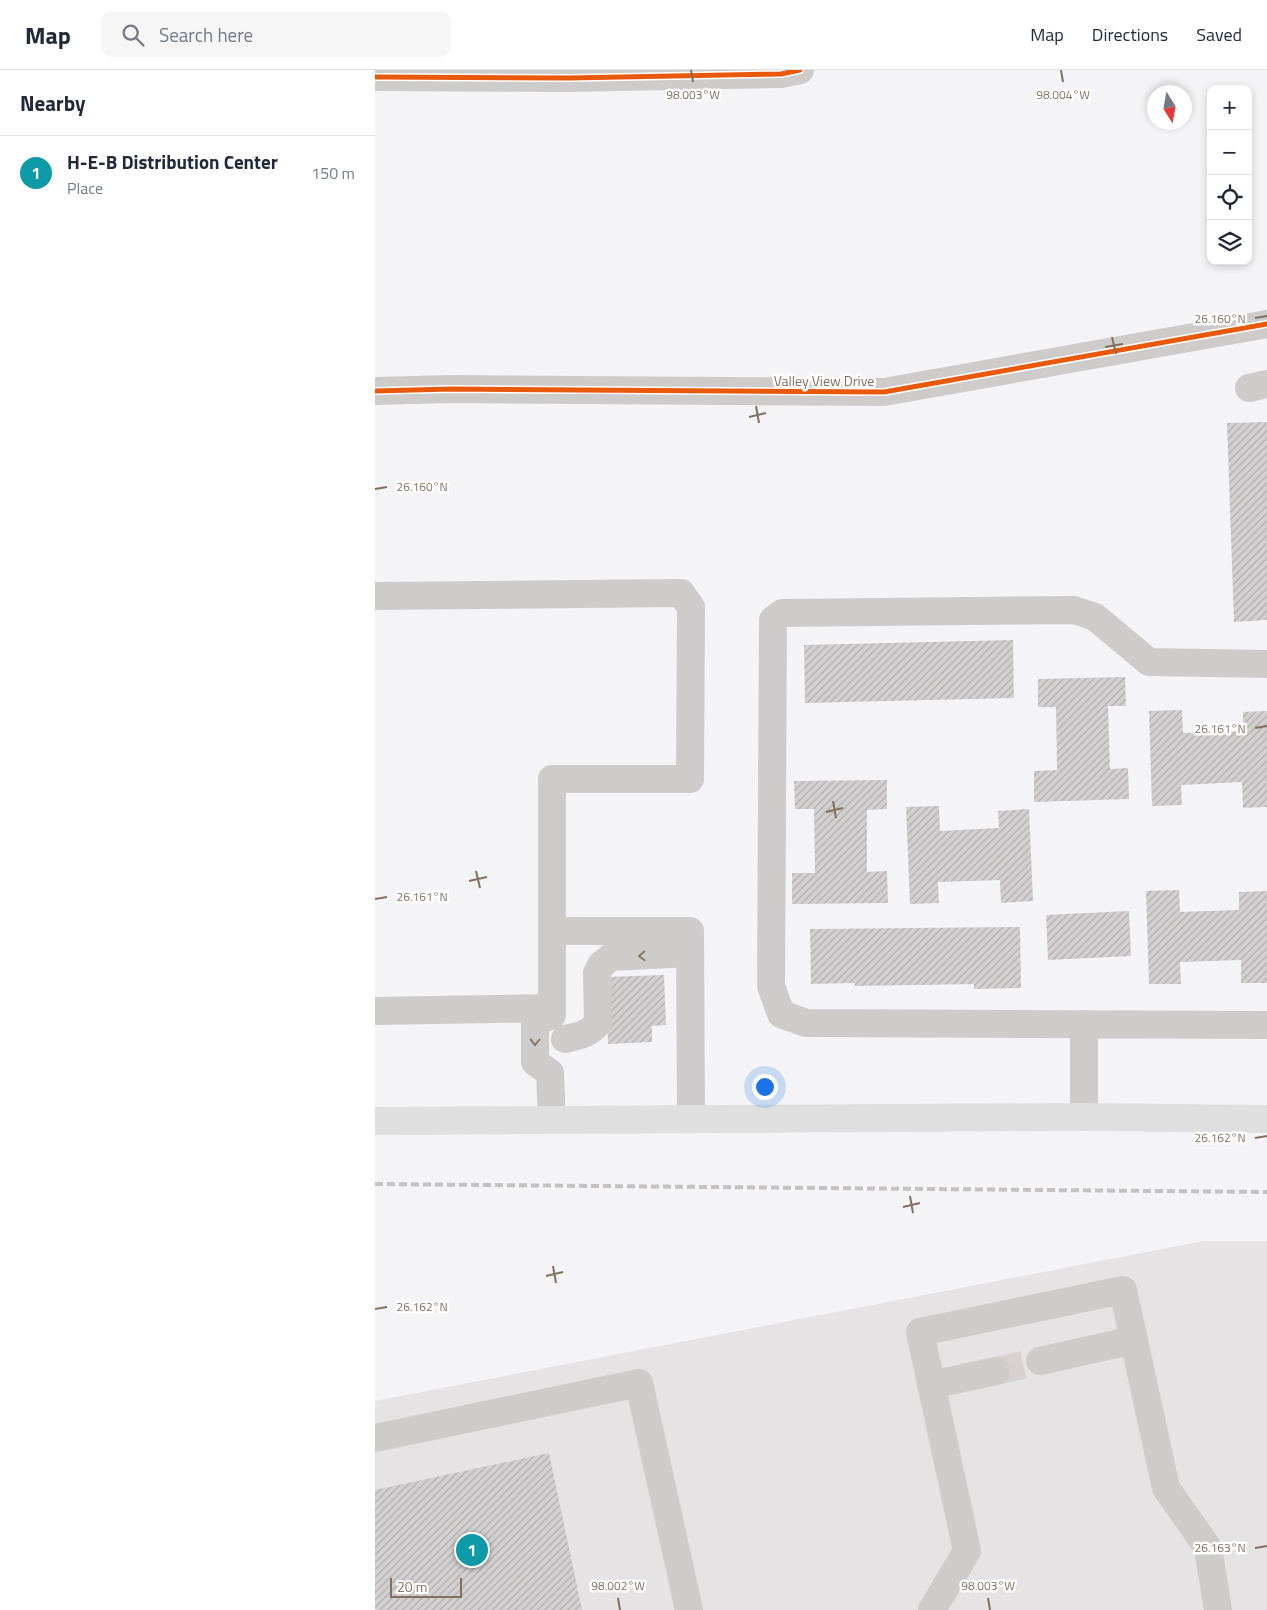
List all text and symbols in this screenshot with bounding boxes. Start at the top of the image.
search box [101,12,451,57]
text: Map [25,17,71,53]
text: Search here [159,20,253,49]
icon: search [119,21,147,49]
text: Map [1030,21,1064,48]
text: Directions [1092,21,1168,48]
text: Saved [1196,21,1242,48]
text: 98.003°W [666,85,720,104]
text: 98.004°W [1036,85,1090,104]
north arrow [1147,85,1192,130]
map controls [1207,85,1252,265]
button: + [1207,85,1252,130]
text: Nearby [20,87,85,119]
button: − [1207,130,1252,175]
text: H-E-B Distribution Center [67,147,278,176]
text: 1 [32,161,40,185]
text: 150 m [311,161,355,185]
button: locate [1207,175,1252,220]
text: Place [67,176,103,200]
button: layers [1207,220,1252,265]
text: 26.160°N [1194,309,1246,328]
street label: Valley View Drive [774,370,874,391]
text: 26.160°N [396,477,448,496]
text: 26.161°N [1194,719,1246,738]
text: 26.161°N [396,887,448,906]
one-way arrow [637,950,645,961]
one-way arrow [530,1038,540,1046]
your location [752,1074,778,1100]
text: 26.162°N [1194,1128,1246,1147]
text: 26.162°N [396,1297,448,1316]
pin: 1 [456,1531,488,1569]
text: 26.163°N [1194,1538,1246,1557]
scale bar [390,1575,463,1598]
text: 20 m [397,1576,427,1597]
text: 98.002°W [591,1576,645,1595]
text: 98.003°W [961,1576,1015,1595]

